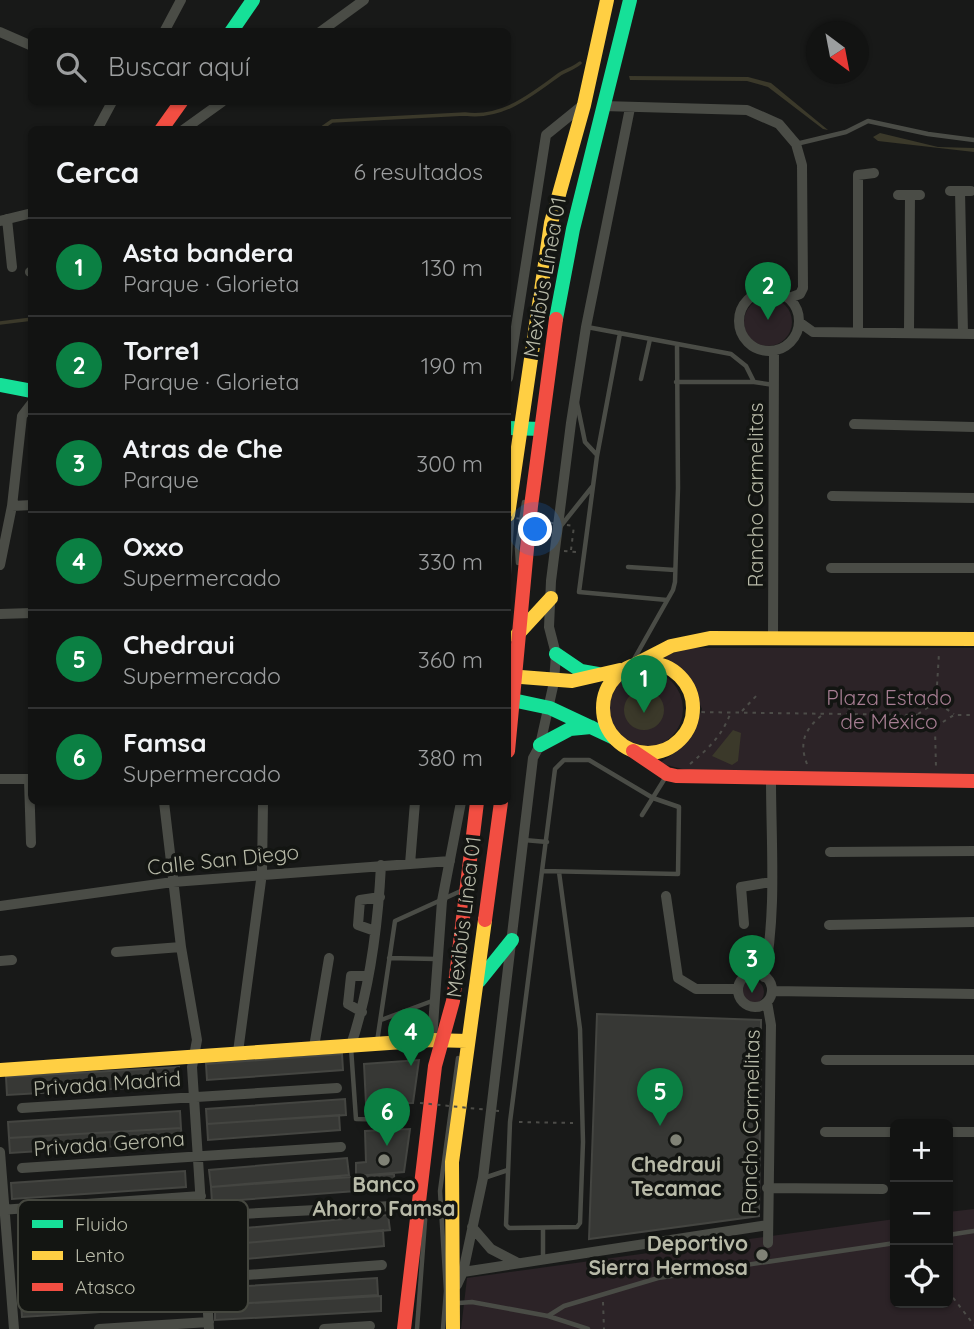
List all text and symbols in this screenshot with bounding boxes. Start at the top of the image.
north arrow [806,21,869,84]
search box [28,28,511,105]
icon: search [52,48,90,86]
text: Buscar aquí [108,50,250,83]
text: Cerca [56,153,139,191]
text: 6 resultados [354,157,483,186]
street label: Mexibús Línea 01 [517,195,571,359]
text: Asta bandera [123,236,294,269]
text: 1 [75,253,83,282]
text: 130 m [421,253,483,282]
pin: 2 [745,262,791,320]
text: Parque · Glorieta [123,269,299,298]
text: Torre1 [123,334,200,367]
text: 2 [72,351,86,380]
text: 190 m [421,351,483,380]
text: Parque · Glorieta [123,367,299,396]
street label: Rancho Carmelitas [742,403,768,587]
text: Atras de Che [123,432,283,465]
text: 3 [73,449,85,478]
text: 300 m [416,449,483,478]
text: Parque [123,465,199,494]
your location [518,512,552,546]
text: Oxxo [123,530,184,563]
text: 4 [72,547,86,576]
text: 330 m [418,547,483,576]
text: Supermercado [123,563,281,592]
text: Chedraui [123,628,235,661]
text: 5 [72,645,86,674]
text: 360 m [418,645,483,674]
pin: 1 [621,655,667,713]
text: Supermercado [123,661,281,690]
park label: Plaza Estado de México [826,684,952,734]
text: Famsa [123,726,206,759]
text: 6 [73,743,85,772]
text: 380 m [418,743,483,772]
text: Supermercado [123,759,281,788]
street label: Mexibús Línea 01 [440,835,486,999]
street label: Calle San Diego [146,838,300,880]
pin: 3 [729,935,775,993]
pin: 4 [388,1008,434,1066]
street label: Rancho Carmelitas [735,1029,765,1215]
street label: Privada Madrid [32,1065,182,1101]
pin: 5 [637,1068,683,1126]
pin: 6 [364,1088,410,1146]
map controls [890,1119,953,1308]
button: + [890,1119,953,1182]
street label: Privada Gerona [32,1125,186,1161]
marker: Chedraui Tecamac [668,1132,684,1148]
place label: Chedraui Tecamac [631,1151,721,1201]
marker: Banco Ahorro Famsa [376,1152,392,1168]
place label: Banco Ahorro Famsa [313,1171,456,1221]
button: − [890,1182,953,1245]
legend [18,1200,248,1312]
text: Fluido [75,1212,128,1236]
place label: Deportivo Sierra Hermosa [589,1230,748,1280]
text: Lento [75,1243,125,1267]
button: locate [890,1245,953,1308]
marker: Deportivo Sierra Hermosa [754,1247,770,1263]
text: Atasco [75,1275,135,1299]

